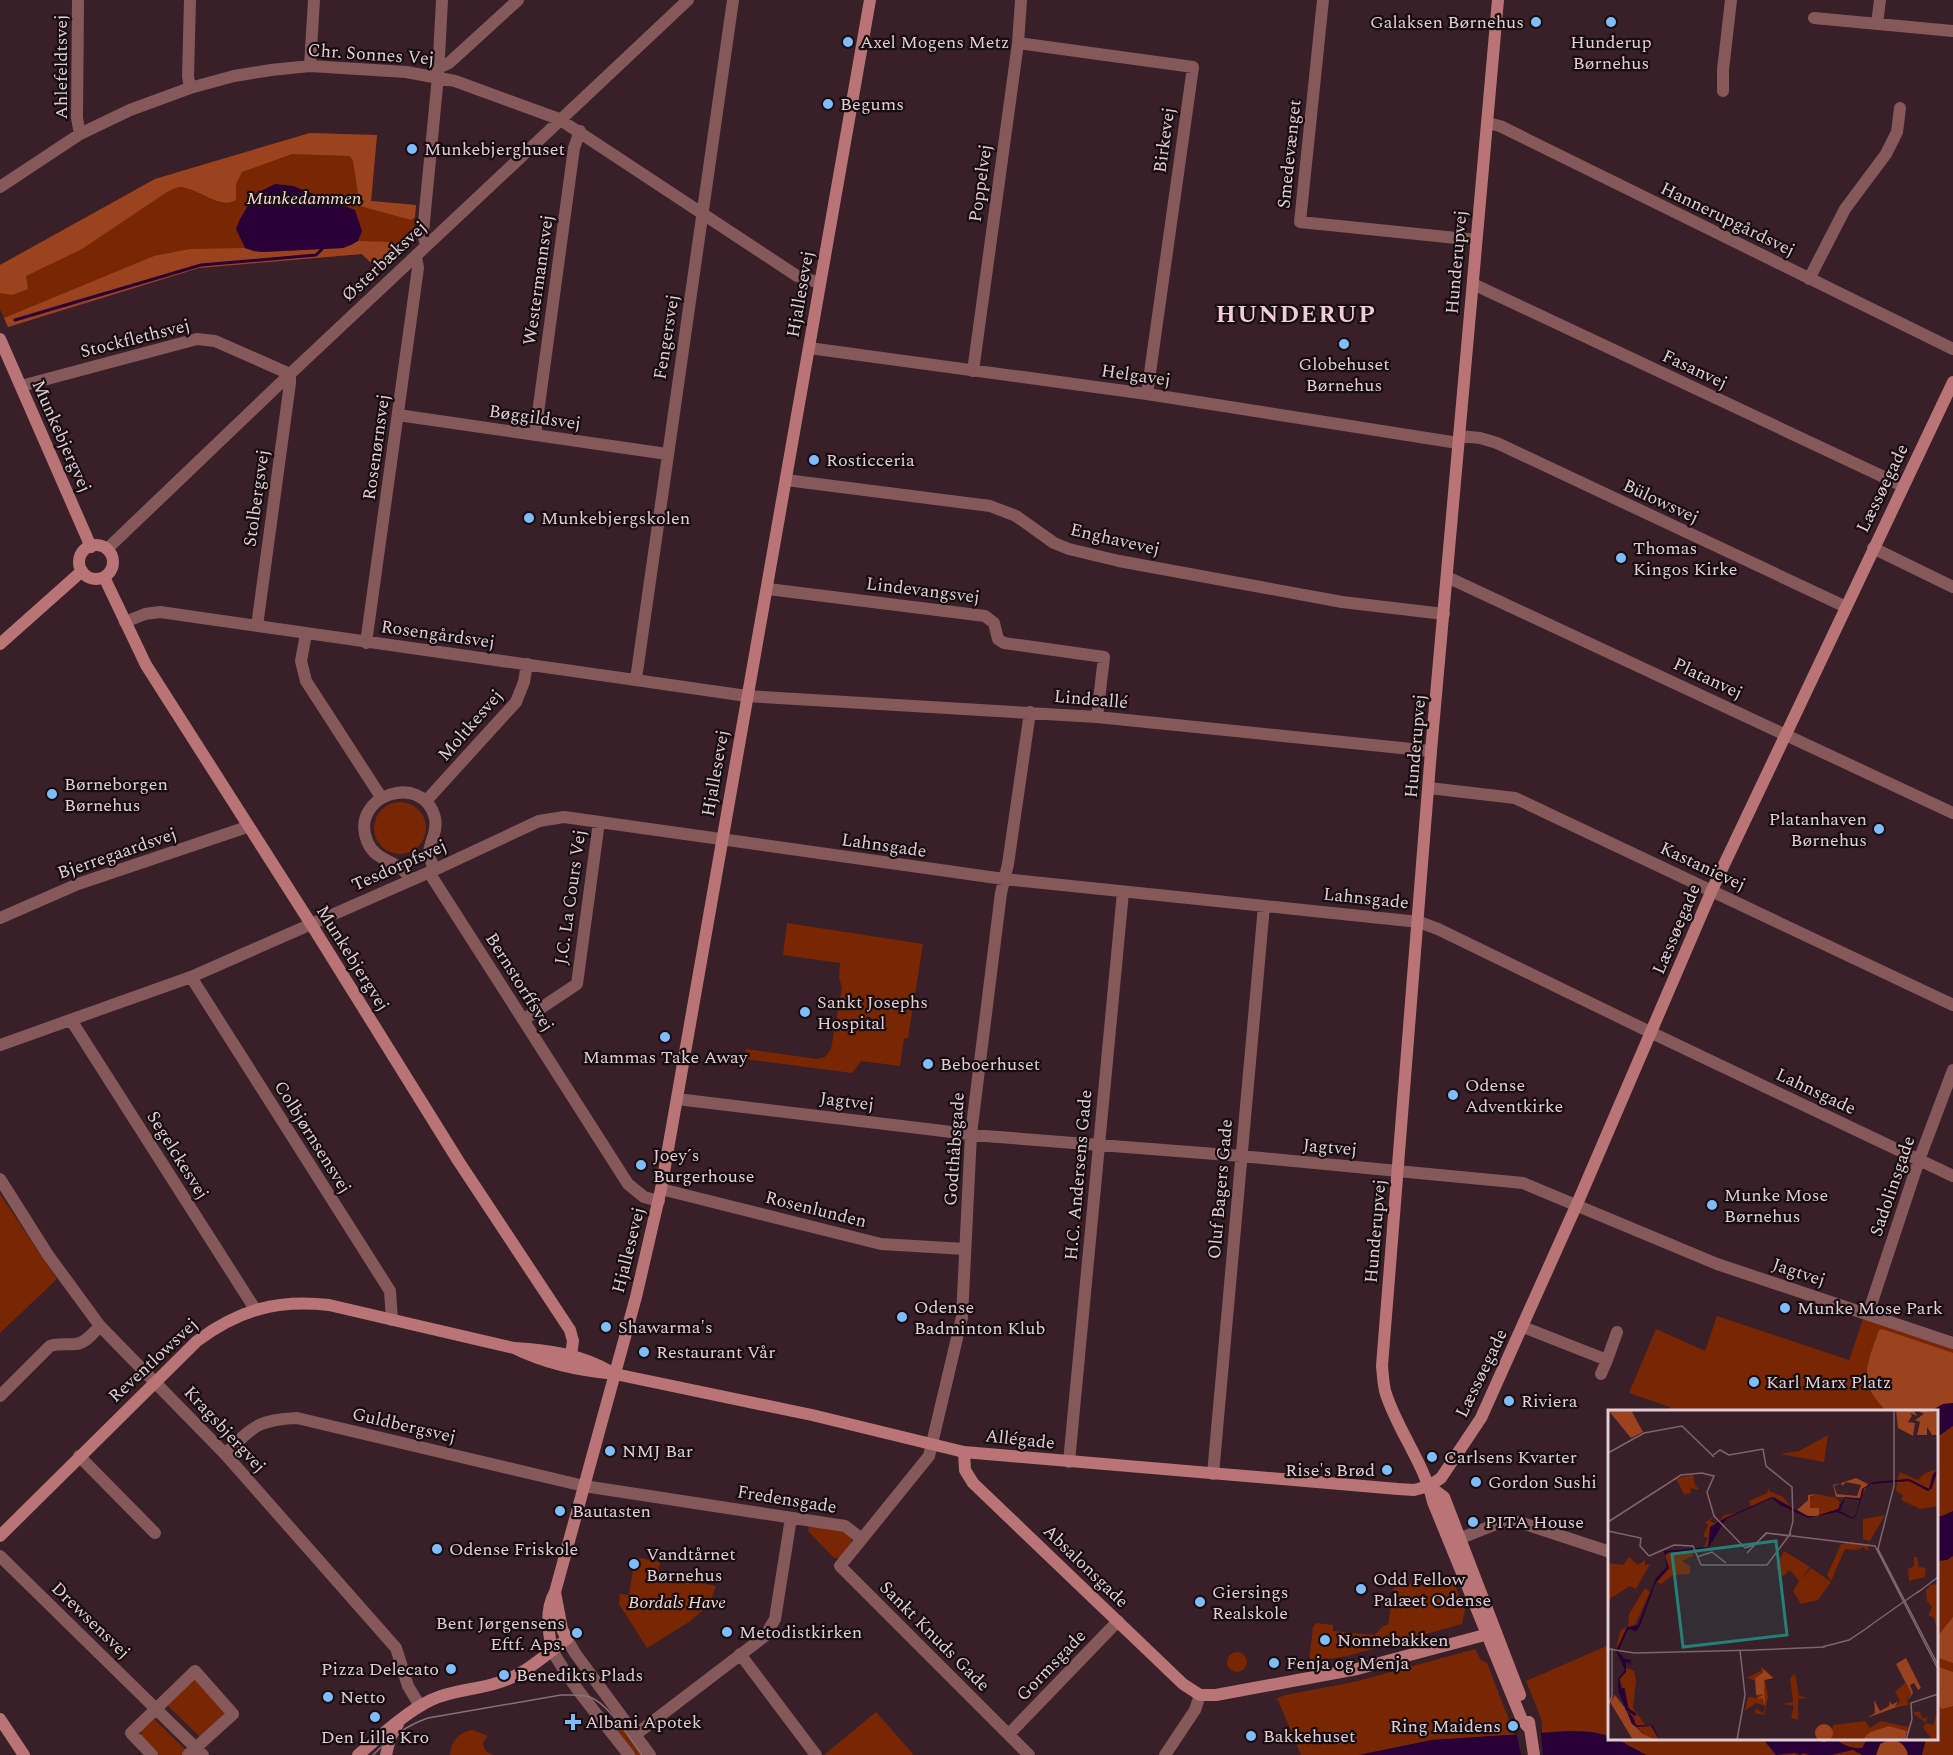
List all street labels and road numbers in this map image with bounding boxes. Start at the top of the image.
street label: Ahlefeldtsvej [48,14,75,120]
street label: Chr. Sonnes Vej [307,37,435,72]
street label: Smedevænget [1270,98,1309,210]
street label: Birkevej [1147,105,1182,175]
street label: Poppelvej [962,142,999,224]
street label: Hannerupgårdsvej [1656,175,1800,264]
street label: Hunderupvej [1439,209,1474,315]
street label: Westermannsvej [516,213,561,347]
street label: Østerbæksvej [336,215,433,308]
street label: Hjallesevej [780,249,821,340]
street label: Fengersvej [646,293,687,382]
street label: Stockflethsvej [77,312,193,365]
street label: Fasanvej [1658,343,1732,396]
street label: Helgavej [1099,357,1172,394]
street label: Munkebjergvej [25,376,98,497]
street label: Rosenørnsvej [356,392,397,502]
street label: Bøggildsvej [487,398,583,437]
street label: Læssøegade [1849,439,1916,537]
street label: Stolbergsvej [236,448,277,548]
street label: Bülowsvej [1618,472,1703,531]
street label: Enghavevej [1067,516,1162,563]
street label: Lindevangsvej [864,570,981,611]
street label: Rosengårdsvej [379,613,497,656]
street label: Platanvej [1669,651,1747,706]
street label: Moltkesvej [431,683,509,767]
street label: Lindeallé [1053,683,1129,716]
street label: Hunderupvej [1398,693,1433,799]
street label: Hjallesevej [695,728,736,819]
street label: Bjerregaardsvej [54,820,180,886]
street label: Lahnsgade [840,826,928,865]
street label: J.C. La Cours Vej [548,828,593,966]
street label: Tesdorpfsvej [347,832,451,898]
street label: Kastanievej [1655,835,1750,898]
street label: Læssøegade [1645,880,1708,979]
street label: Lahnsgade [1322,881,1410,916]
street label: Munkebjergvej [309,900,396,1017]
street label: Bernstorffsvej [478,927,561,1037]
street label: Lahnsgade [1771,1061,1860,1122]
street label: Colbjørnsensvej [267,1075,358,1199]
street label: Jagtvej [818,1085,876,1118]
street label: H.C. Andersens Gade [1058,1089,1099,1261]
street label: Godthåbsgade [937,1091,972,1207]
street label: Segelckesvej [140,1106,216,1205]
street label: Oluf Bagers Gade [1201,1118,1240,1260]
street label: Jagtvej [1302,1132,1358,1163]
street label: Sadolinsgade [1863,1132,1922,1240]
street label: Hunderupvej [1358,1178,1393,1284]
street label: Rosenlunden [762,1184,869,1235]
street label: Hjallesevej [605,1204,652,1296]
street label: Jagtvej [1769,1251,1829,1294]
street label: Reventlowsvej [102,1312,204,1409]
street label: Læssøegade [1448,1324,1515,1422]
street label: Kragsbjergvej [177,1380,272,1479]
street label: Guldbergsvej [349,1400,458,1451]
street label: Allégade [984,1422,1056,1457]
street label: Fredensgade [735,1478,839,1521]
street label: Absalonsgade [1037,1518,1135,1614]
street label: Sankt Knuds Gade [873,1575,996,1698]
street label: Drewsensvej [45,1576,136,1665]
street label: Gormsgade [1010,1623,1093,1707]

